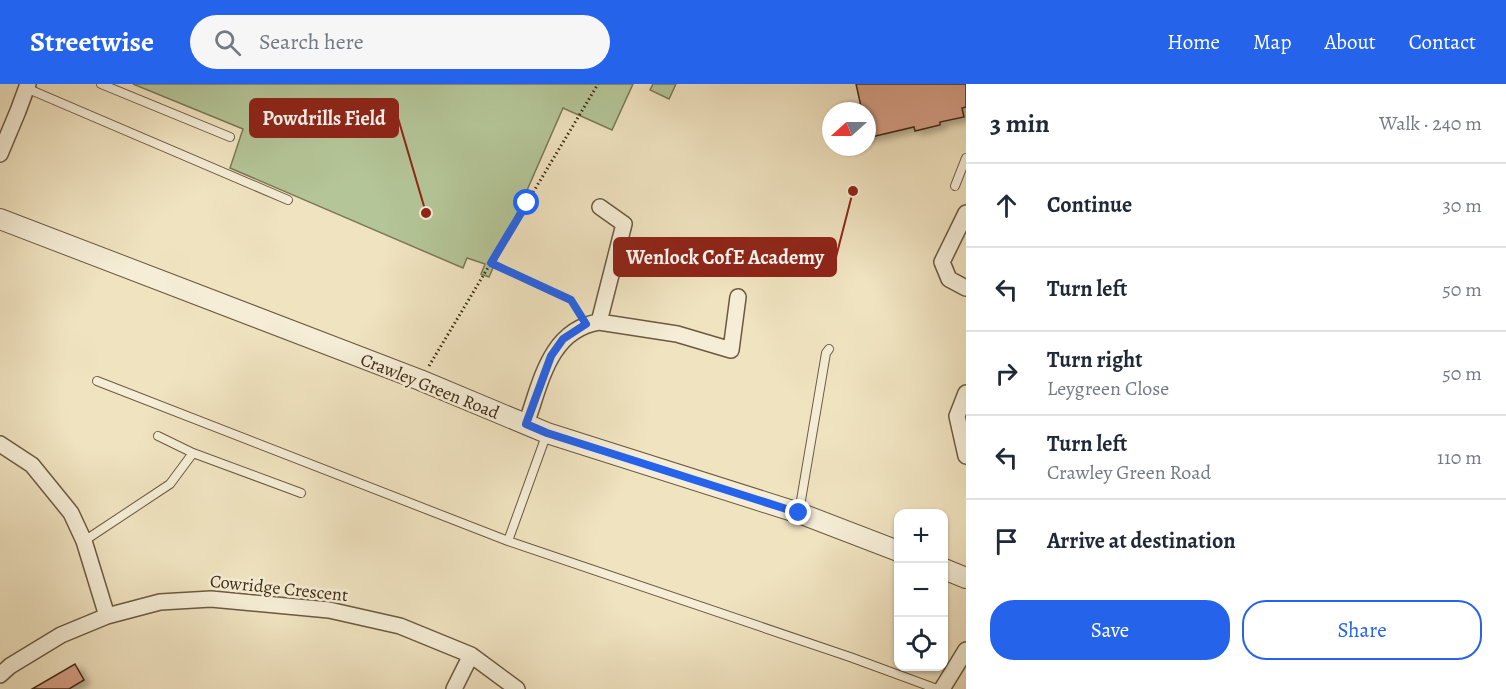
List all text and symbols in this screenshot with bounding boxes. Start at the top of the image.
search box [190,15,610,69]
text: Streetwise [30,23,154,61]
icon: search [211,26,244,59]
text: Search here [259,27,364,57]
text: Home [1167,28,1220,56]
text: Map [1253,28,1291,56]
text: About [1324,28,1376,56]
text: Contact [1409,28,1476,56]
callout: Powdrills Field [250,99,398,137]
north arrow [822,102,876,156]
text: Powdrills Field [262,105,386,132]
text: 3 min [990,106,1050,141]
text: Walk · 240 m [1379,110,1482,137]
route start [513,189,539,215]
icon: ahead [990,189,1023,222]
text: Continue [1047,190,1132,220]
text: 30 m [1442,192,1482,219]
callout: Wenlock CofE Academy [614,238,836,276]
text: Wenlock CofE Academy [625,244,825,271]
icon: left [990,273,1023,306]
text: Turn left [1047,274,1127,304]
text: 50 m [1442,276,1482,303]
text: Turn right [1047,345,1143,375]
street label: Crawley Green Road [357,347,503,425]
icon: right [990,357,1023,390]
text: 50 m [1442,360,1482,387]
text: Leygreen Close [1047,375,1169,402]
text: Turn left [1047,429,1127,459]
icon: left [990,441,1023,474]
text: 110 m [1437,444,1482,471]
text: Crawley Green Road [1047,459,1211,486]
route end [785,499,811,525]
map controls [894,509,948,671]
button: + [894,509,948,563]
icon: arrive [990,525,1023,558]
text: Arrive at destination [1047,526,1236,556]
button: − [894,563,948,617]
street label: Cowridge Crescent [209,569,349,607]
button: Save [990,600,1230,660]
button: Share [1242,600,1482,660]
button: locate [894,617,948,671]

